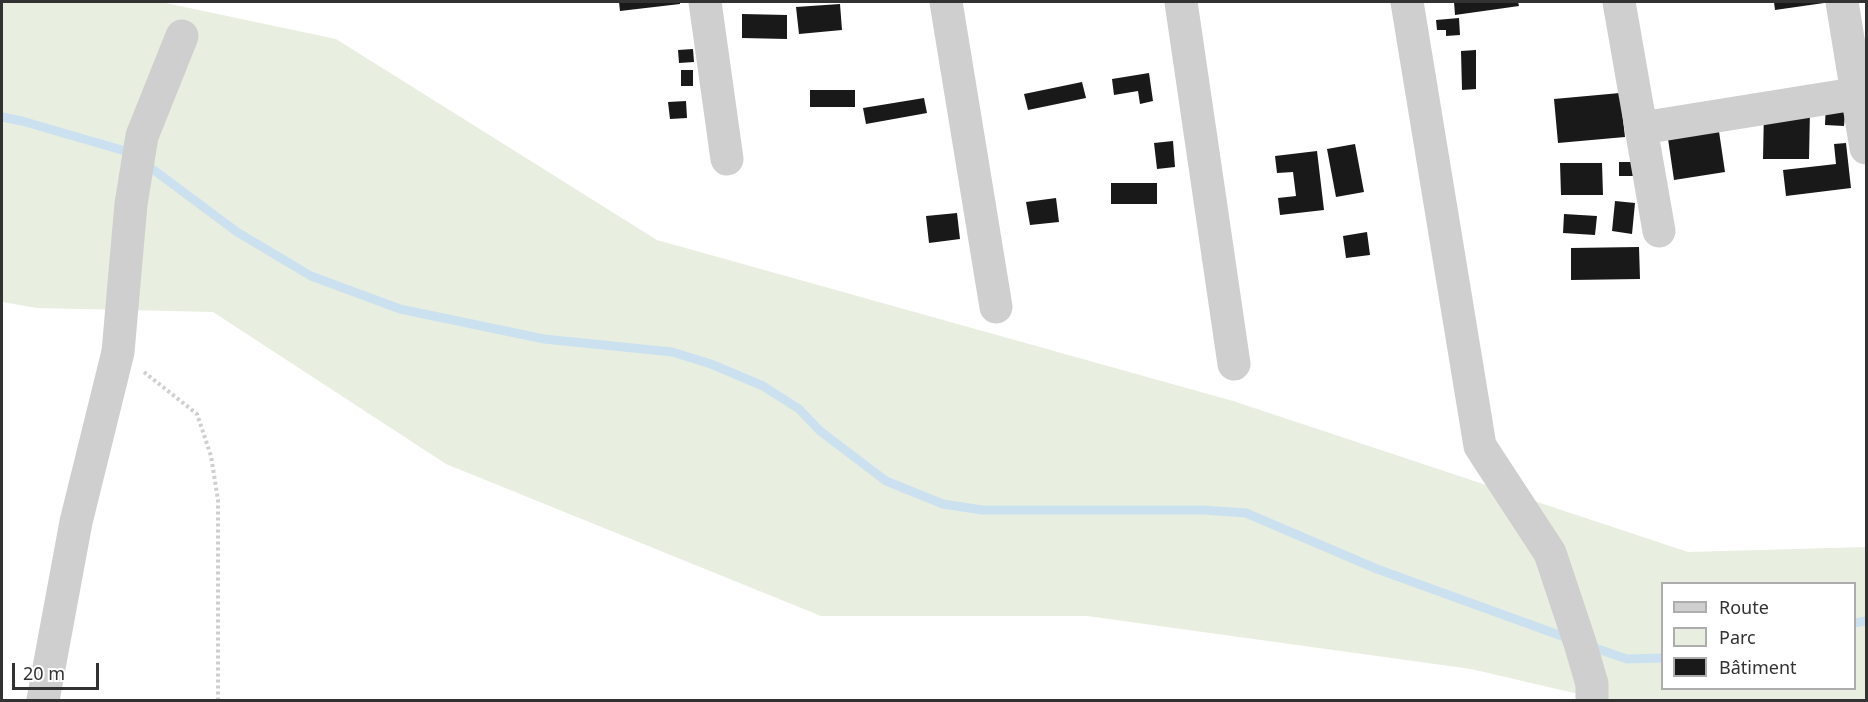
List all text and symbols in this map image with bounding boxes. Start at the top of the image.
legend [1661,582,1856,690]
text: Route [1719,595,1769,619]
text: Parc [1719,625,1756,649]
scale bar [15,651,102,689]
text: Bâtiment [1719,655,1797,679]
text: 20 m [23,661,65,685]

